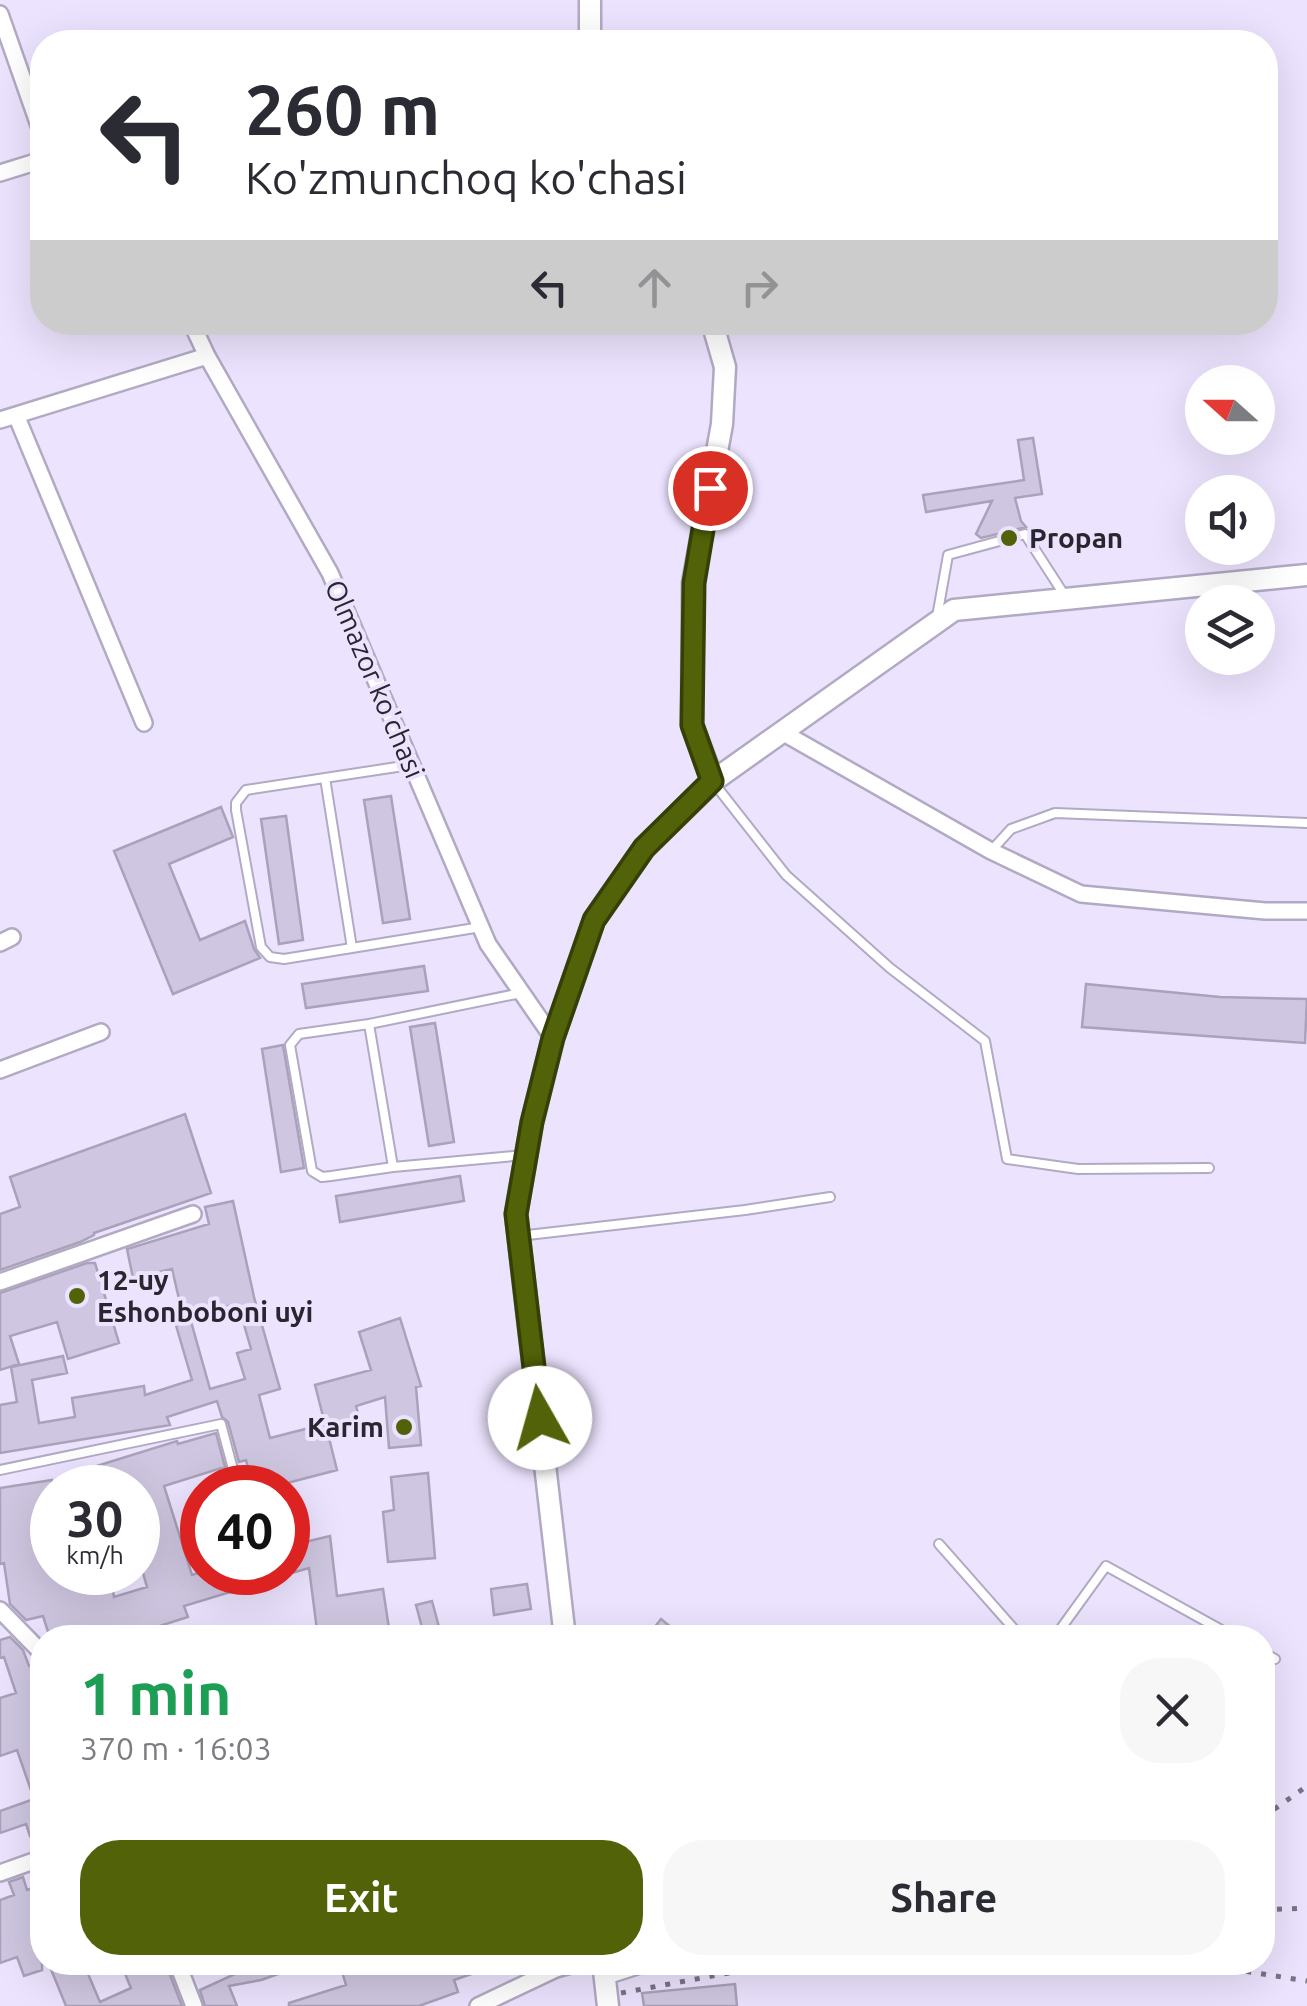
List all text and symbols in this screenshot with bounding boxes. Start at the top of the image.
icon: left [80,70,210,200]
text: 260 m [245,70,440,148]
text: Ko'zmunchoq ko'chasi [245,152,687,203]
icon: left [522,260,577,315]
icon: ahead [627,260,682,315]
icon: right [732,260,787,315]
north arrow [1185,365,1275,455]
map controls [1185,365,1275,675]
pin [668,446,753,531]
icon: arrive [683,461,738,516]
button: sound [1185,475,1275,565]
place label: Propan [1029,522,1123,553]
marker: Propan [998,527,1020,549]
street label: Olmazor ko'chasi [320,575,431,782]
button: layers [1185,585,1275,675]
place label: 12-uy Eshonboboni uyi [97,1264,313,1327]
marker: 12-uy Eshonboboni uyi [66,1285,88,1307]
position arrow [488,1366,592,1470]
place label: Karim [307,1411,384,1442]
marker: Karim [393,1416,415,1438]
speed limit sign: 40 [180,1465,310,1595]
text: 30 [67,1490,123,1546]
text: km/h [66,1541,124,1569]
button: close [1120,1658,1225,1763]
text: 1 min [80,1659,232,1726]
text: 370 m · 16:03 [80,1730,272,1766]
button: Exit [80,1840,643,1955]
button: Share [663,1840,1225,1955]

